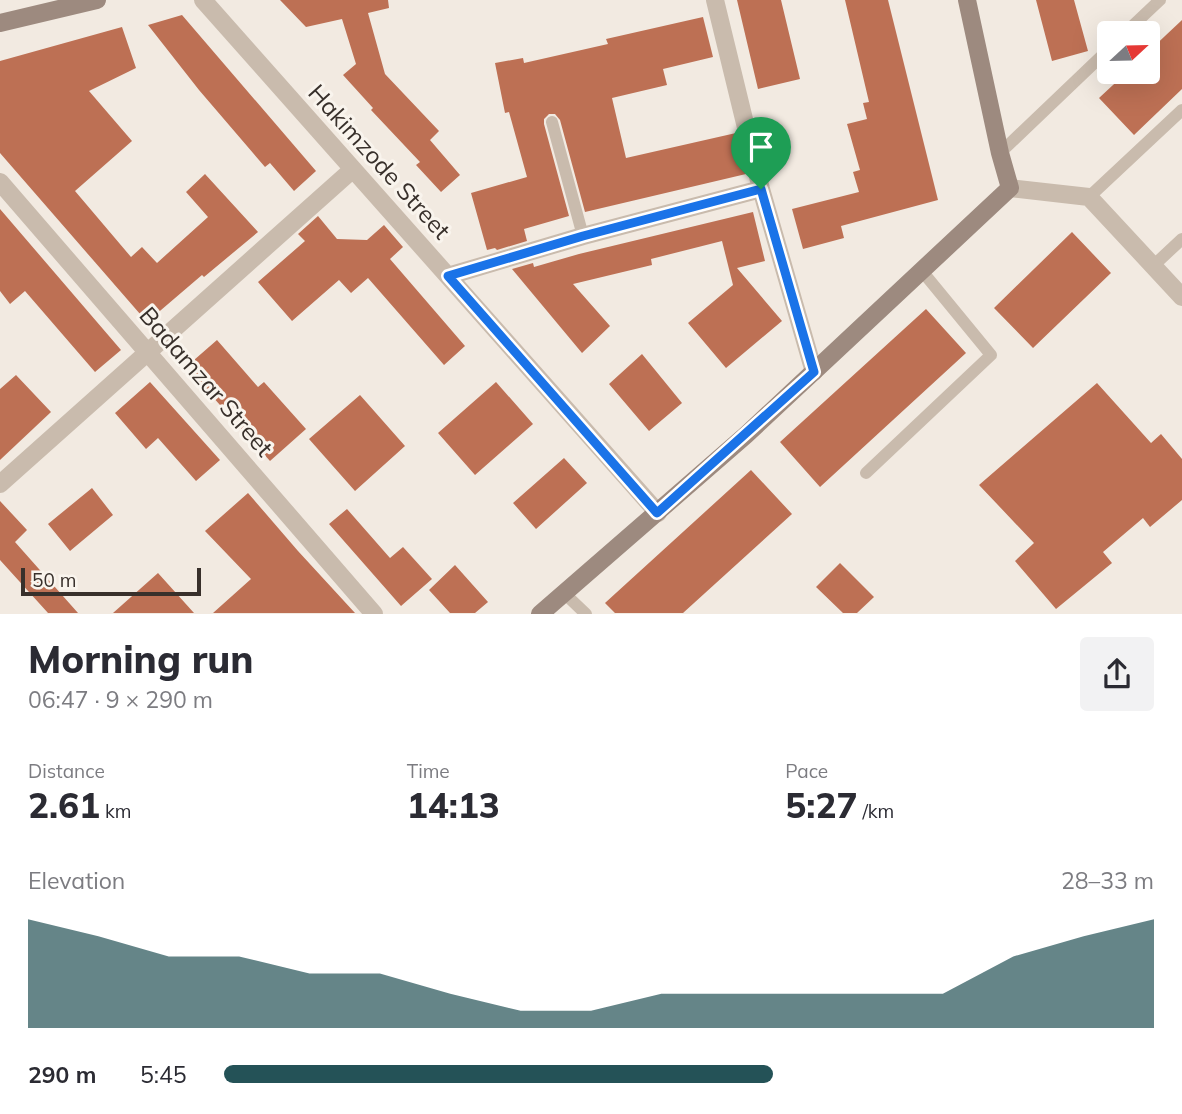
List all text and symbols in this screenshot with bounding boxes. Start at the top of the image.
north arrow [1097,21,1160,84]
map controls [1097,21,1160,84]
street label: Hakimzode Street [302,78,457,245]
pin [731,117,791,189]
icon: arrive [742,128,780,166]
street label: Badamzar Street [134,300,280,462]
scale bar [21,564,201,596]
text: 50 m [32,568,76,592]
text: Morning run [28,635,254,683]
button: share [1080,637,1154,711]
text: 06:47 · 9 × 290 m [28,685,213,714]
text: Distance [28,759,105,783]
text: Time [407,759,450,783]
text: Pace [785,759,828,783]
text: 2.61 [28,783,100,827]
text: 14:13 [407,783,500,827]
text: 5:27 [785,783,857,827]
text: km [100,799,132,823]
text: /km [857,799,894,823]
text: Elevation [28,866,125,895]
text: 28–33 m [1061,866,1154,895]
text: 290 m [28,1060,96,1089]
text: 5:45 [140,1060,187,1089]

